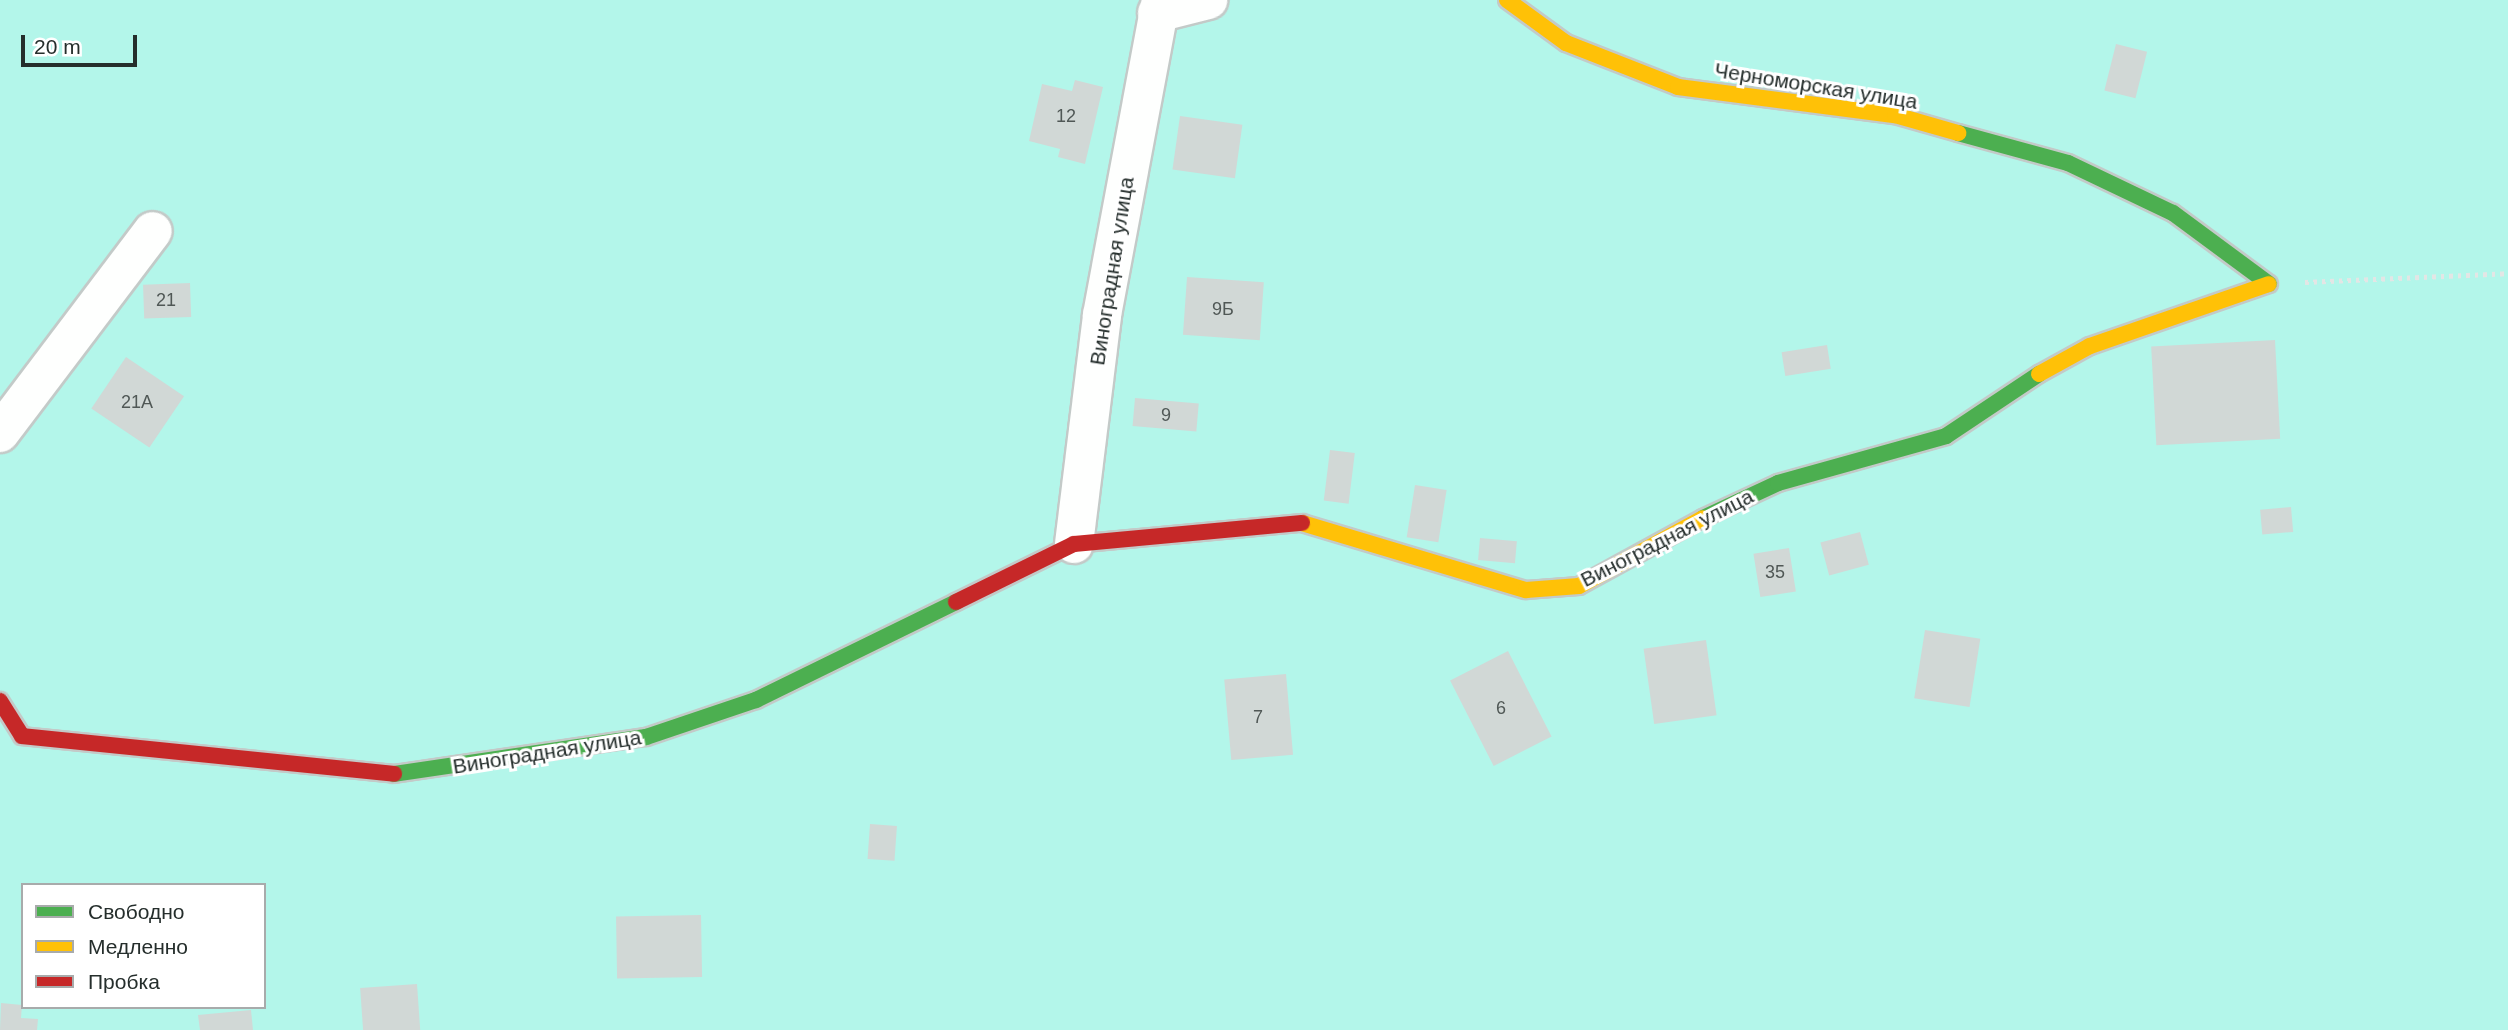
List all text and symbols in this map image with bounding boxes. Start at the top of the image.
scale bar [24,21,140,65]
text: 20 m [34,35,81,58]
street label: Черноморская улица [1713,58,1919,114]
house number: 12 [1056,105,1076,127]
street label: Виноградная улица [1085,175,1139,367]
house number: 21 [156,289,176,311]
house number: 9Б [1212,298,1234,320]
house number: 21А [121,391,153,413]
house number: 9 [1161,404,1171,426]
street label: Виноградная улица [1576,484,1758,592]
house number: 35 [1765,561,1785,583]
house number: 6 [1496,697,1506,719]
house number: 7 [1253,706,1263,728]
street label: Виноградная улица [451,725,643,779]
legend [21,883,266,1009]
text: Свободно [88,900,185,923]
text: Медленно [88,935,188,958]
text: Пробка [88,970,160,993]

